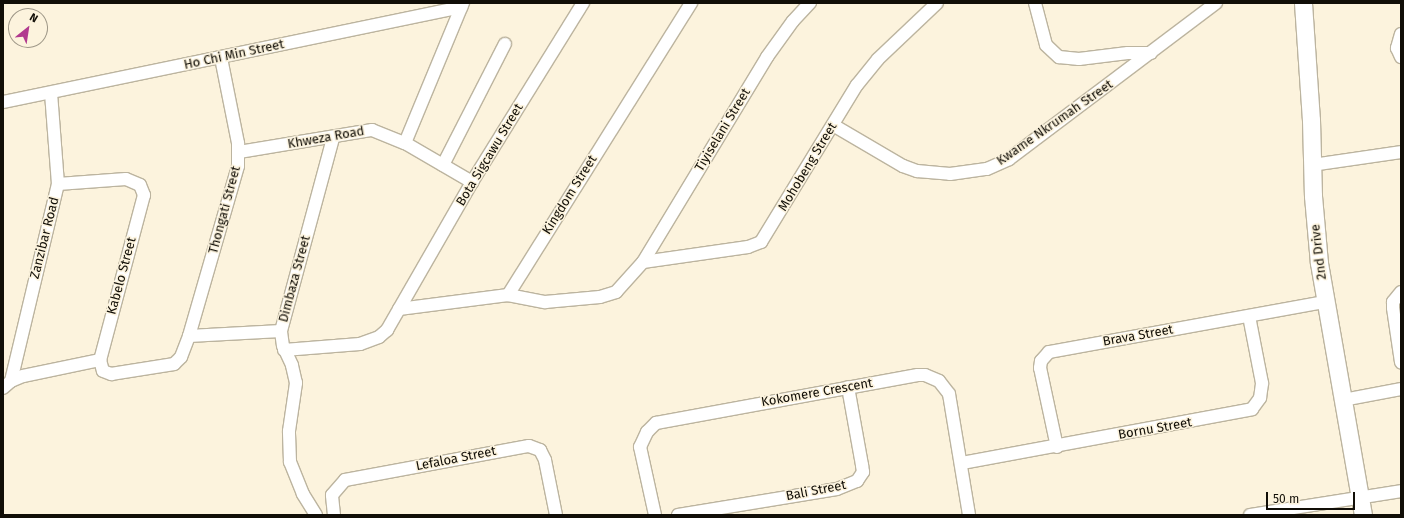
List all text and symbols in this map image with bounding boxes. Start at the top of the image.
north arrow [8,8,48,48]
text: N [27,11,40,25]
street label: Ho Chi Min Street [183,37,285,73]
street label: Kwame Nkrumah Street [994,77,1116,169]
street label: Tiyiselani Street [692,86,754,174]
street label: Bota Sigcawu Street [453,101,527,209]
street label: Mohobeng Street [775,120,841,214]
street label: Khweza Road [286,124,366,152]
street label: Kingdom Street [539,152,601,238]
street label: Thongati Street [206,164,244,256]
street label: Zanzibar Road [27,195,63,281]
street label: 2nd Drive [1308,223,1330,281]
street label: Dimbaza Street [276,234,314,324]
street label: Kabelo Street [104,236,140,316]
street label: Brava Street [1102,322,1174,350]
street label: Kokomere Crescent [760,376,874,410]
street label: Bornu Street [1117,415,1193,443]
street label: Lefaloa Street [415,444,497,474]
street label: Bali Street [785,478,847,504]
scale bar [1268,484,1357,510]
text: 50 m [1273,492,1299,506]

